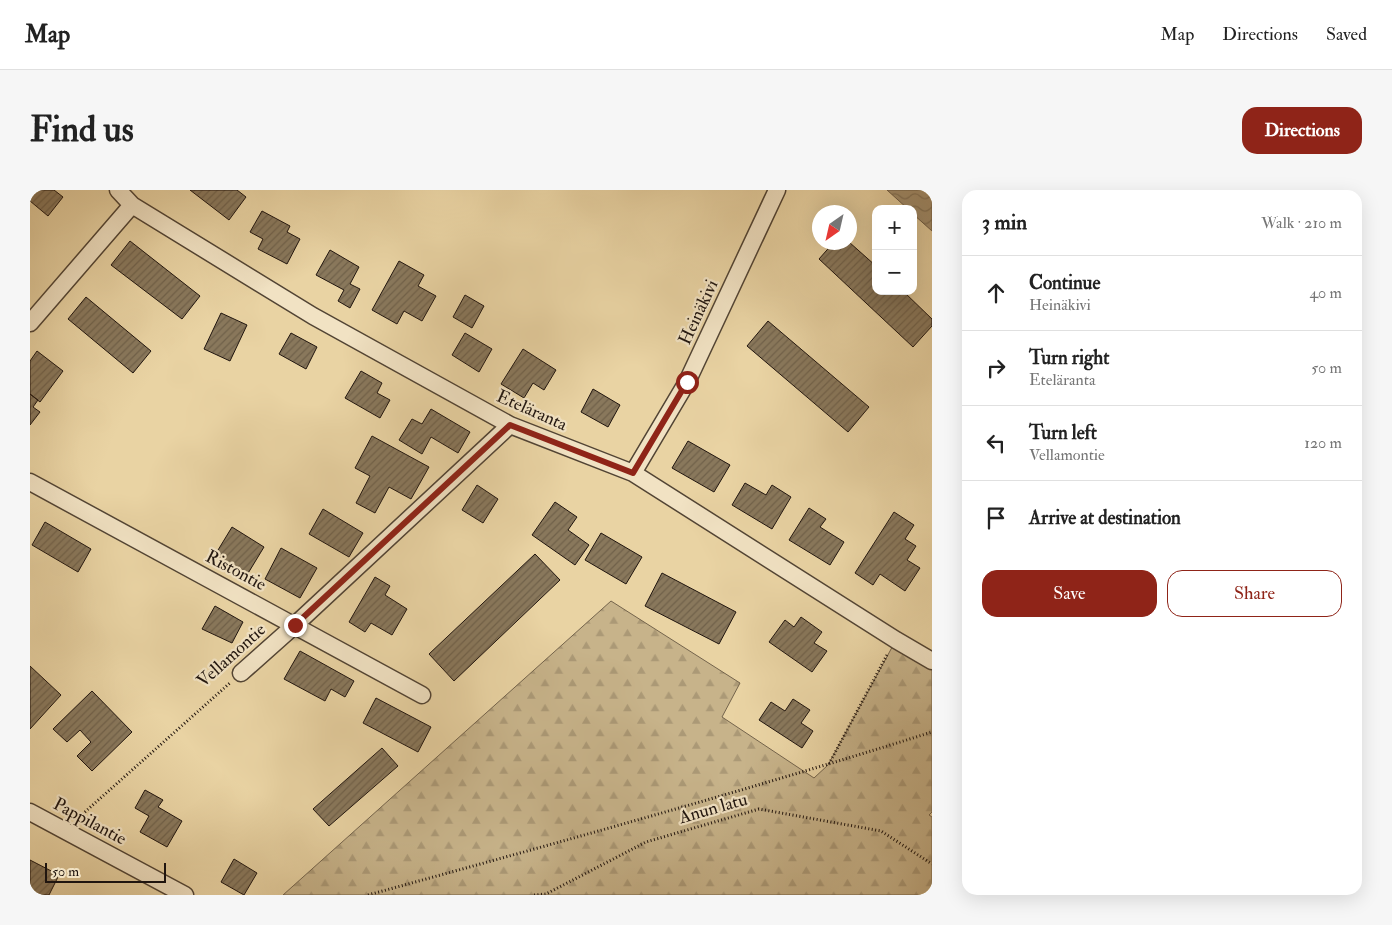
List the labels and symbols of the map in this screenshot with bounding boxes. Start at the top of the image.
north arrow [812,205,857,250]
street label: Heinäkivi [673,276,724,349]
route start [676,371,699,394]
street label: Eteläranta [493,385,571,436]
street label: Ristontie [201,545,271,596]
route end [284,614,307,637]
street label: Vellamontie [192,618,271,692]
street label: Anun latu [675,788,750,829]
street label: Pappilantie [49,793,131,851]
scale bar [45,860,166,883]

